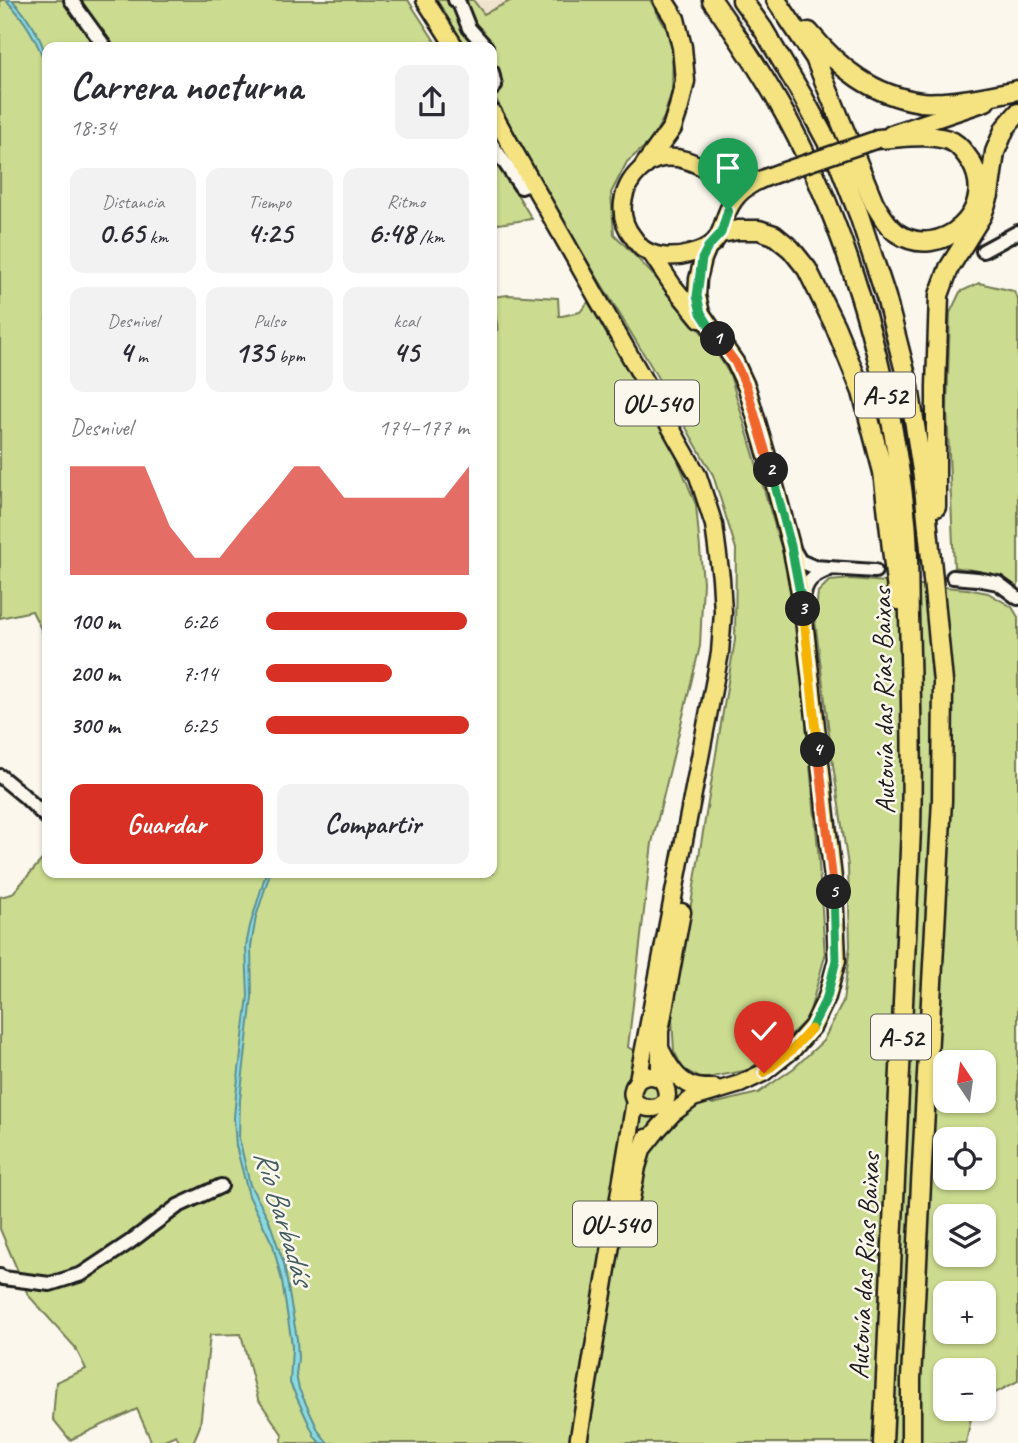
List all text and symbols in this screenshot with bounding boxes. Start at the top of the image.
text: Carrera nocturna [70,63,303,110]
button: share [395,65,469,139]
text: 18:34 [70,113,116,142]
pin [698,138,758,210]
icon: arrive [709,149,747,187]
text: Distancia [102,190,164,214]
text: Tiempo [248,190,291,214]
text: Ritmo [387,190,425,214]
text: 0.65 [98,214,145,252]
text: 4:25 [247,214,292,252]
text: 6:48 [368,214,415,252]
text: km [145,225,168,249]
text: /km [415,225,444,249]
text: Desnivel [107,309,159,333]
text: Pulso [254,309,285,333]
text: kcal [393,309,418,333]
pin: 1 [700,322,736,356]
text: 1 [713,326,722,350]
text: 4 [119,333,132,371]
text: 135 [234,333,274,371]
text: 45 [393,333,419,371]
text: m [132,344,148,368]
text: bpm [274,344,305,368]
road number: A-52 [855,372,915,418]
road number: OU-540 [615,380,699,426]
text: Desnivel [70,413,132,442]
text: 174–177 m [378,413,469,442]
pin: 2 [754,452,788,488]
text: 2 [766,457,775,481]
street label: Autovía das Rías Baixas [863,585,902,815]
pin: 3 [786,592,820,626]
text: 3 [798,596,807,620]
text: 100 m [70,607,120,636]
text: 6:26 [182,607,218,636]
text: 200 m [70,659,120,688]
text: 7:14 [182,659,218,688]
text: 300 m [70,711,120,740]
text: 6:25 [182,711,218,740]
pin: 4 [800,732,836,768]
text: 4 [813,737,822,761]
button: Guardar [70,784,263,864]
button: Compartir [277,784,469,864]
pin: 5 [816,874,852,910]
text: 5 [829,879,838,903]
pin [734,1001,794,1073]
icon: check [745,1012,783,1050]
road number: A-52 [871,1014,931,1060]
north arrow [933,1050,996,1113]
map controls [933,1050,996,1421]
button: locate [933,1127,996,1190]
water label: Río Barbadás [246,1145,324,1294]
street label: Autovía das Rías Baixas [841,1149,888,1380]
road number: OU-540 [573,1202,657,1246]
button: layers [933,1204,996,1267]
button: + [933,1281,996,1344]
button: − [933,1358,996,1421]

